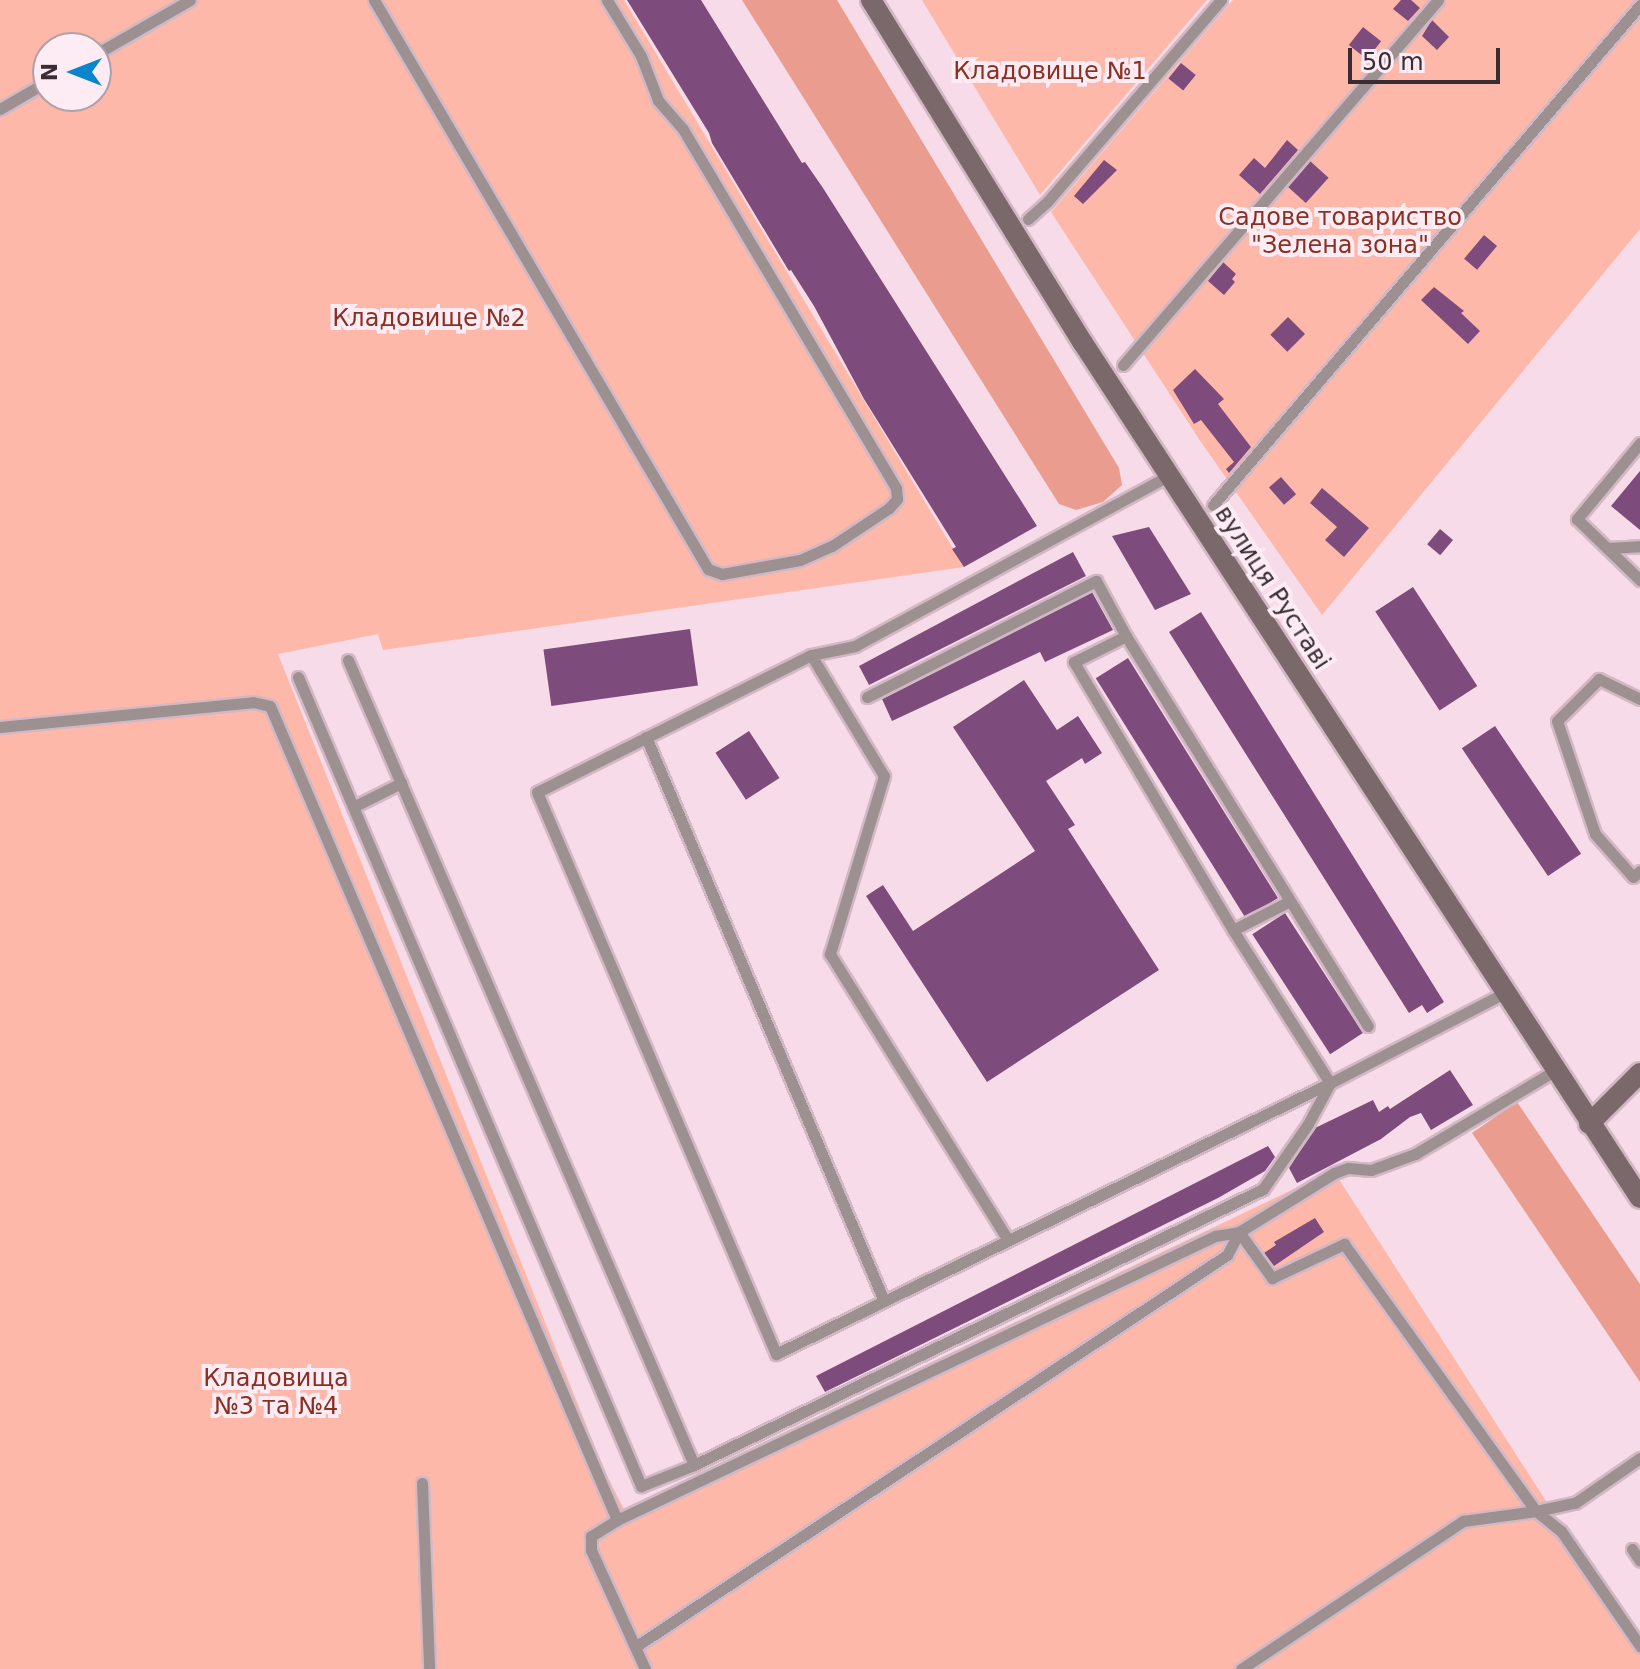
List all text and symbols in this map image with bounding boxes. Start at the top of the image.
north arrow [32,32,112,112]
scale bar [1352,32,1504,82]
text: 50 m [1362,48,1424,76]
park label: Кладовище №1 [953,58,1147,86]
text: N [37,63,62,81]
park label: Садове товариство "Зелена зона" [1218,204,1462,260]
park label: Кладовище №2 [332,305,526,333]
street label: вулиця Руставі [1208,501,1336,675]
park label: Кладовища №3 та №4 [203,1365,349,1421]

